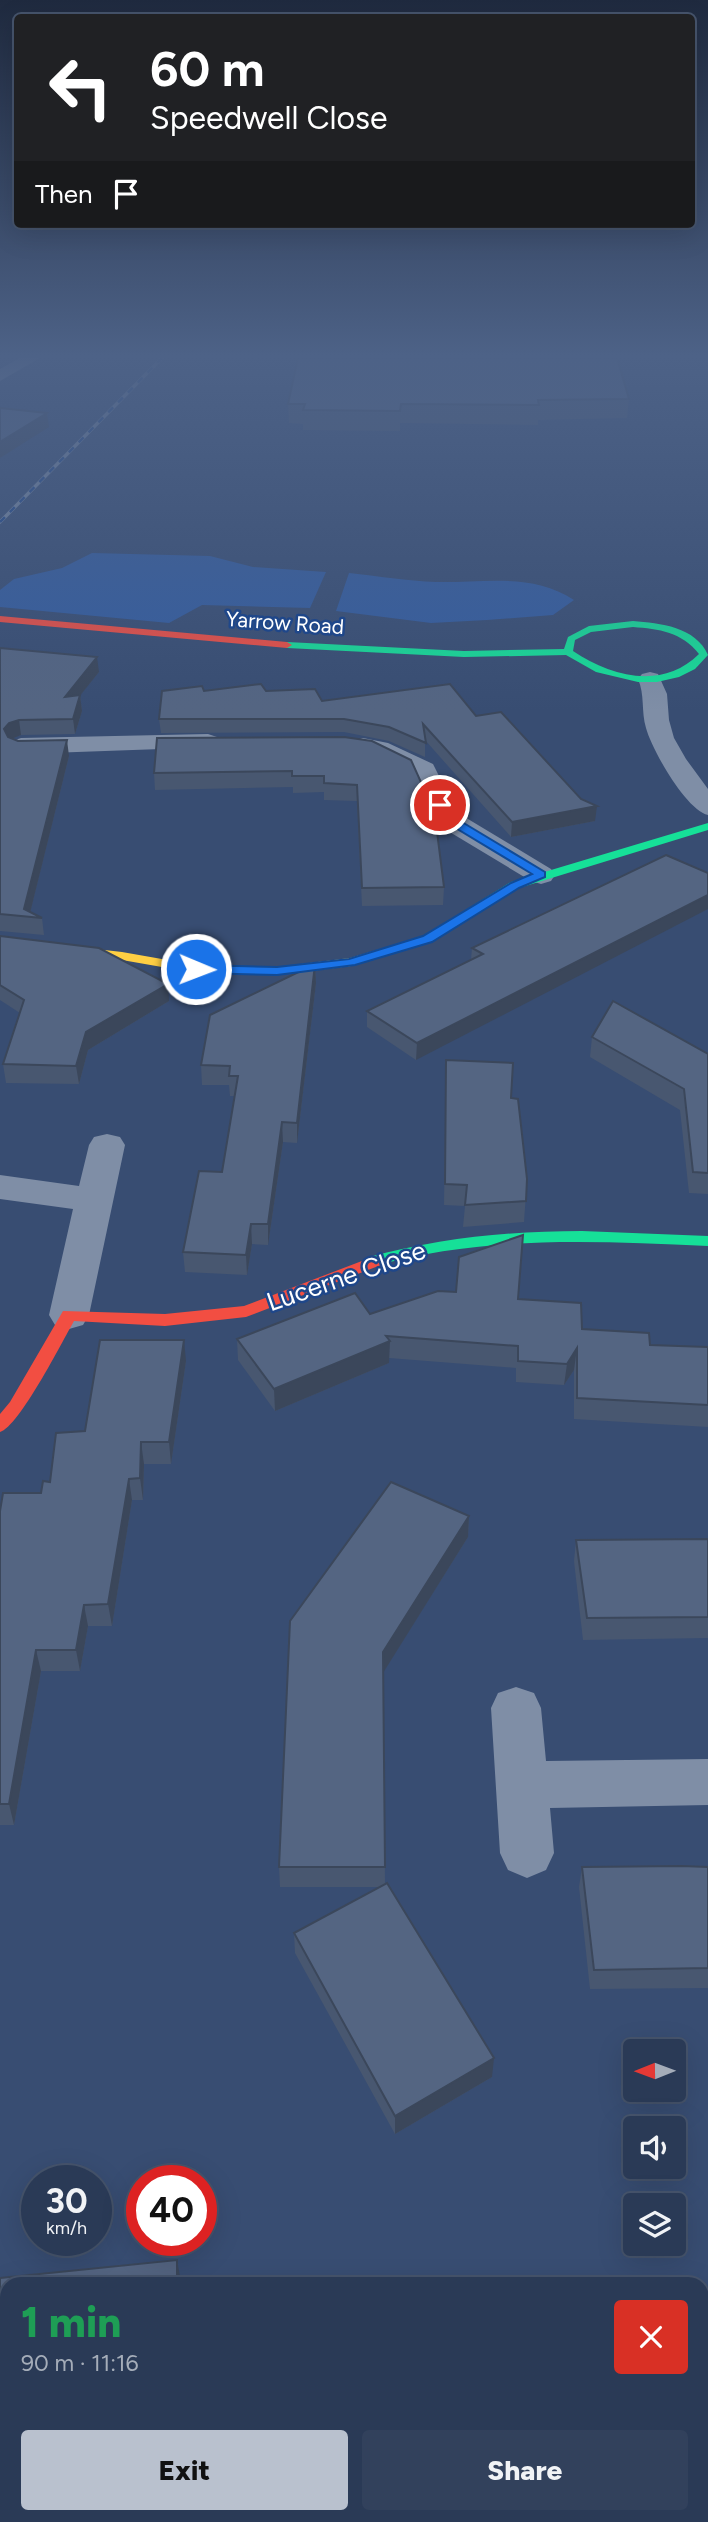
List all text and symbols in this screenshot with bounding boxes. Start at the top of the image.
text: 60 m [150,39,265,98]
icon: left [35,42,126,133]
text: Speedwell Close [150,99,387,137]
icon: arrive [107,175,145,213]
text: Then [35,178,93,210]
street label: Yarrow Road [225,606,345,639]
pin [410,775,470,835]
icon: arrive [421,786,459,824]
position arrow [159,932,233,1006]
street label: Lucerne Close [262,1234,430,1318]
north arrow [623,2039,686,2102]
map controls [623,2039,686,2256]
button: sound [623,2116,686,2179]
speed limit sign: 40 [126,2165,217,2256]
text: 30 [45,2180,88,2222]
button: layers [623,2193,686,2256]
text: km/h [46,2217,87,2239]
text: 1 min [21,2297,121,2348]
button: close [614,2300,688,2374]
text: 90 m · 11:16 [21,2349,139,2377]
button: Exit [21,2430,348,2510]
button: Share [362,2430,688,2510]

